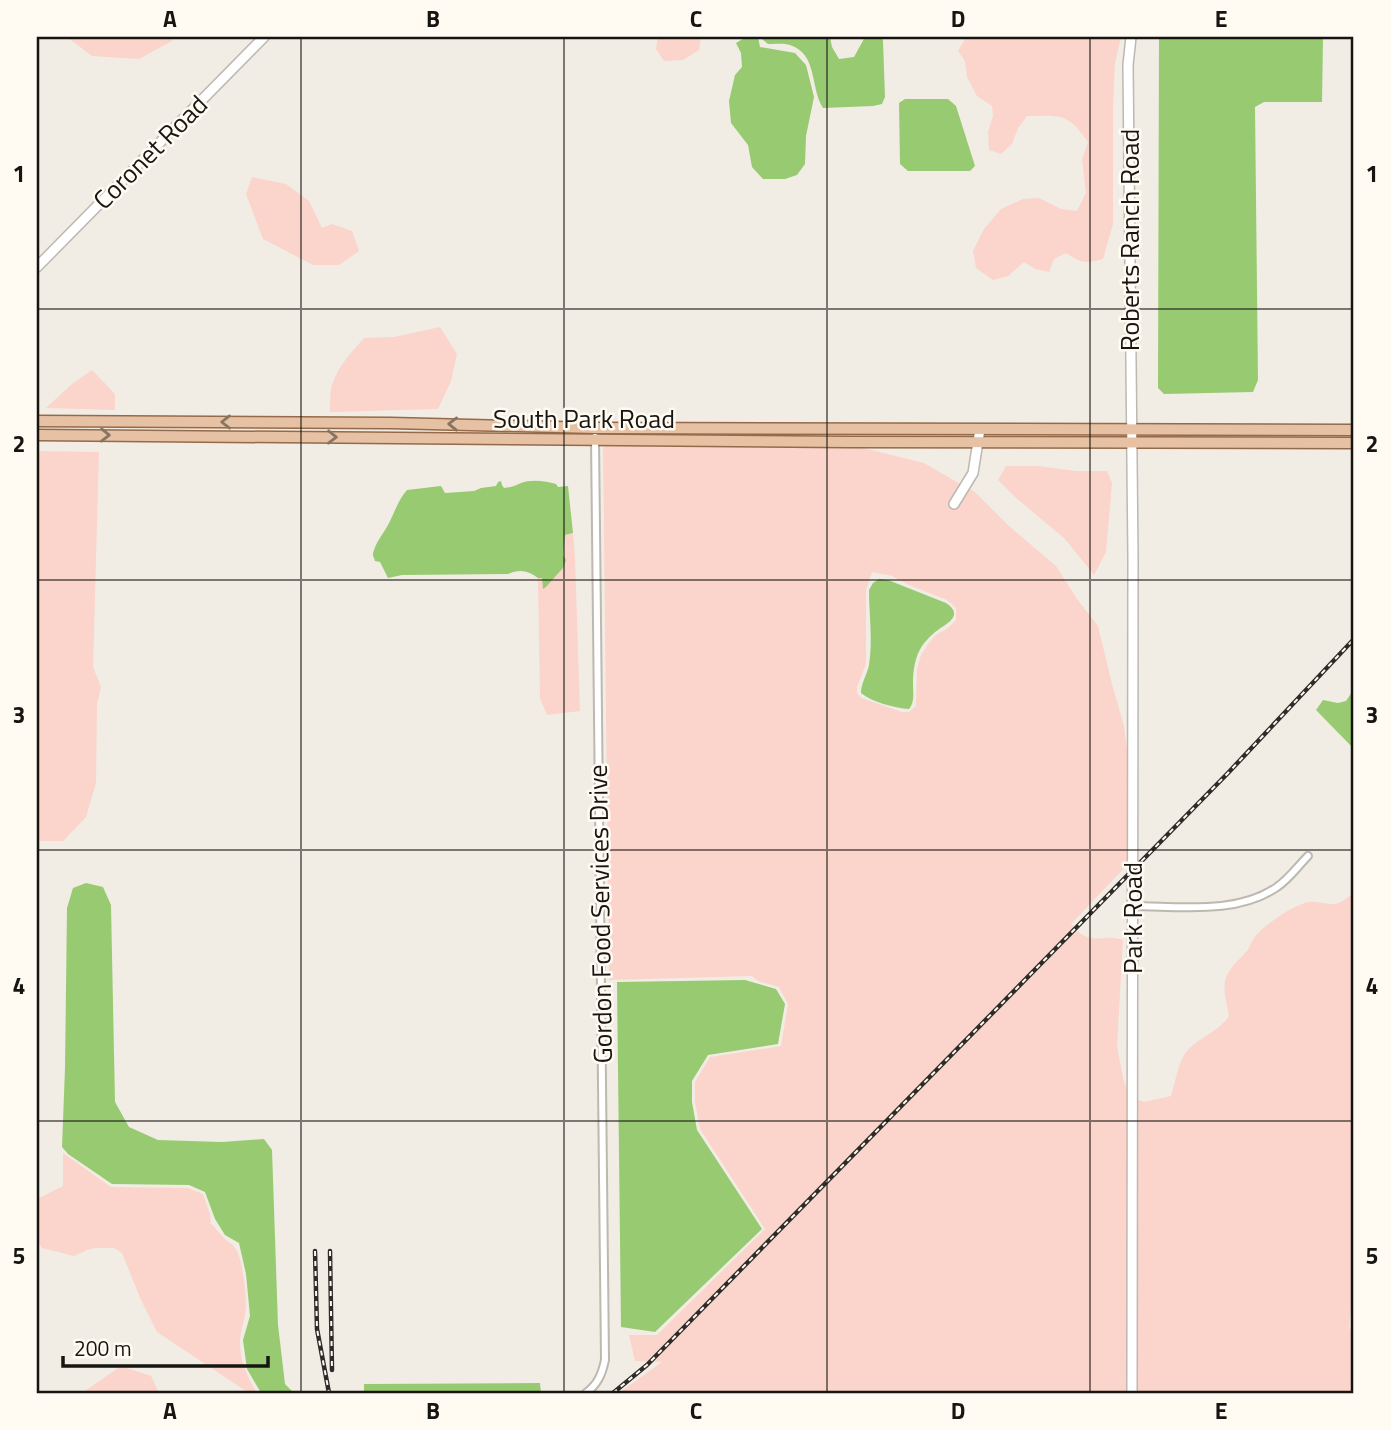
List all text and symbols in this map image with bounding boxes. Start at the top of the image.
text: A [163,1,177,36]
text: B [426,1,440,36]
text: C [690,1,702,36]
text: D [951,1,965,36]
text: E [1215,1,1227,36]
street label: Coronet Road [84,86,216,218]
street label: Roberts Ranch Road [1110,129,1149,351]
text: 1 [13,156,25,191]
text: 1 [1366,156,1378,191]
street label: South Park Road [493,399,675,438]
one-way arrow [220,414,230,430]
one-way arrow [447,417,458,432]
text: 2 [13,426,25,461]
text: 2 [1366,426,1378,461]
one-way arrow [100,427,111,443]
one-way arrow [328,429,338,445]
text: 3 [13,697,25,732]
text: 3 [1366,697,1378,732]
street label: Gordon Food Services Drive [578,764,622,1064]
street label: Park Road [1113,862,1152,974]
text: 4 [13,968,25,1003]
text: 4 [1366,968,1378,1003]
text: 5 [13,1238,25,1273]
text: 5 [1366,1238,1378,1273]
scale bar [63,1325,268,1369]
text: 200 m [74,1332,131,1364]
text: A [163,1393,177,1428]
text: B [426,1393,440,1428]
text: C [690,1393,702,1428]
text: D [951,1393,965,1428]
text: E [1215,1393,1227,1428]

